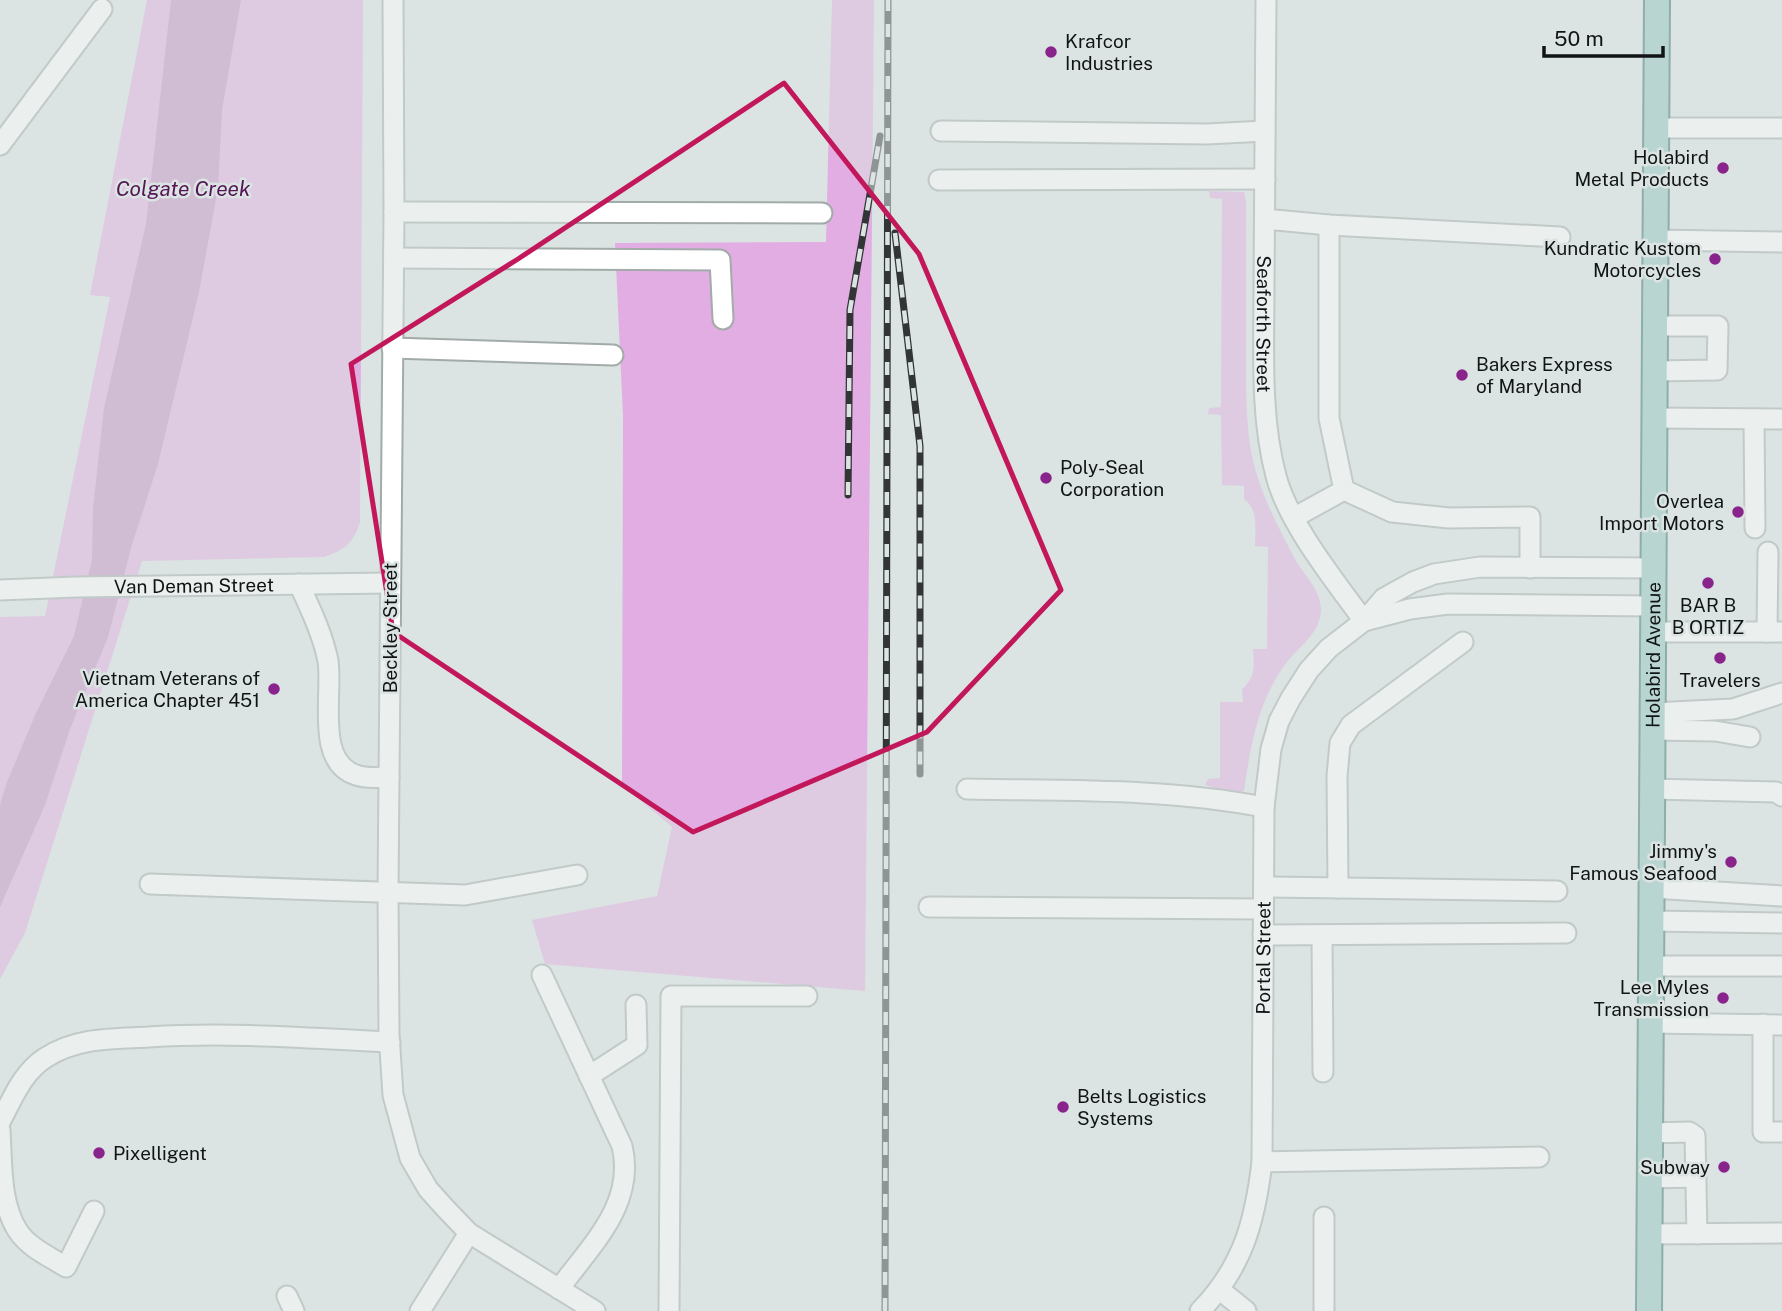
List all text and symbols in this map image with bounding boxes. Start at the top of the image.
scale bar [1544,14,1663,58]
text: 50 m [1554,26,1604,51]
place label: Krafcor Industries [1065,30,1153,74]
marker: Krafcor Industries [1043,44,1059,60]
place label: Holabird Metal Products [1574,146,1709,190]
marker: Holabird Metal Products [1715,160,1731,176]
water label: Colgate Creek [116,176,251,201]
place label: Kundratic Kustom Motorcycles [1544,237,1701,281]
marker: Kundratic Kustom Motorcycles [1707,251,1723,267]
street label: Seaforth Street [1253,255,1275,393]
place label: Bakers Express of Maryland [1476,353,1613,397]
marker: Bakers Express of Maryland [1454,367,1470,383]
place label: Poly-Seal Corporation [1060,456,1164,500]
marker: Poly-Seal Corporation [1038,470,1054,486]
place label: Overlea Import Motors [1599,490,1724,534]
marker: Overlea Import Motors [1730,504,1746,520]
street label: Beckley Street [379,563,401,693]
street label: Van Deman Street [114,573,274,598]
marker: BAR B B ORTIZ [1700,575,1716,591]
street label: Holabird Avenue [1642,582,1664,728]
place label: BAR B B ORTIZ [1672,594,1744,638]
marker: Travelers [1712,650,1728,666]
place label: Vietnam Veterans of America Chapter 451 [75,667,260,711]
place label: Travelers [1679,669,1761,691]
marker: Vietnam Veterans of America Chapter 451 [266,681,282,697]
place label: Jimmy's Famous Seafood [1569,840,1717,884]
marker: Jimmy's Famous Seafood [1723,854,1739,870]
street label: Portal Street [1252,901,1274,1015]
place label: Lee Myles Transmission [1594,976,1709,1020]
marker: Lee Myles Transmission [1715,990,1731,1006]
place label: Belts Logistics Systems [1077,1085,1206,1129]
marker: Belts Logistics Systems [1055,1099,1071,1115]
place label: Pixelligent [113,1142,207,1164]
marker: Pixelligent [91,1145,107,1161]
place label: Subway [1640,1156,1710,1178]
marker: Subway [1716,1159,1732,1175]

